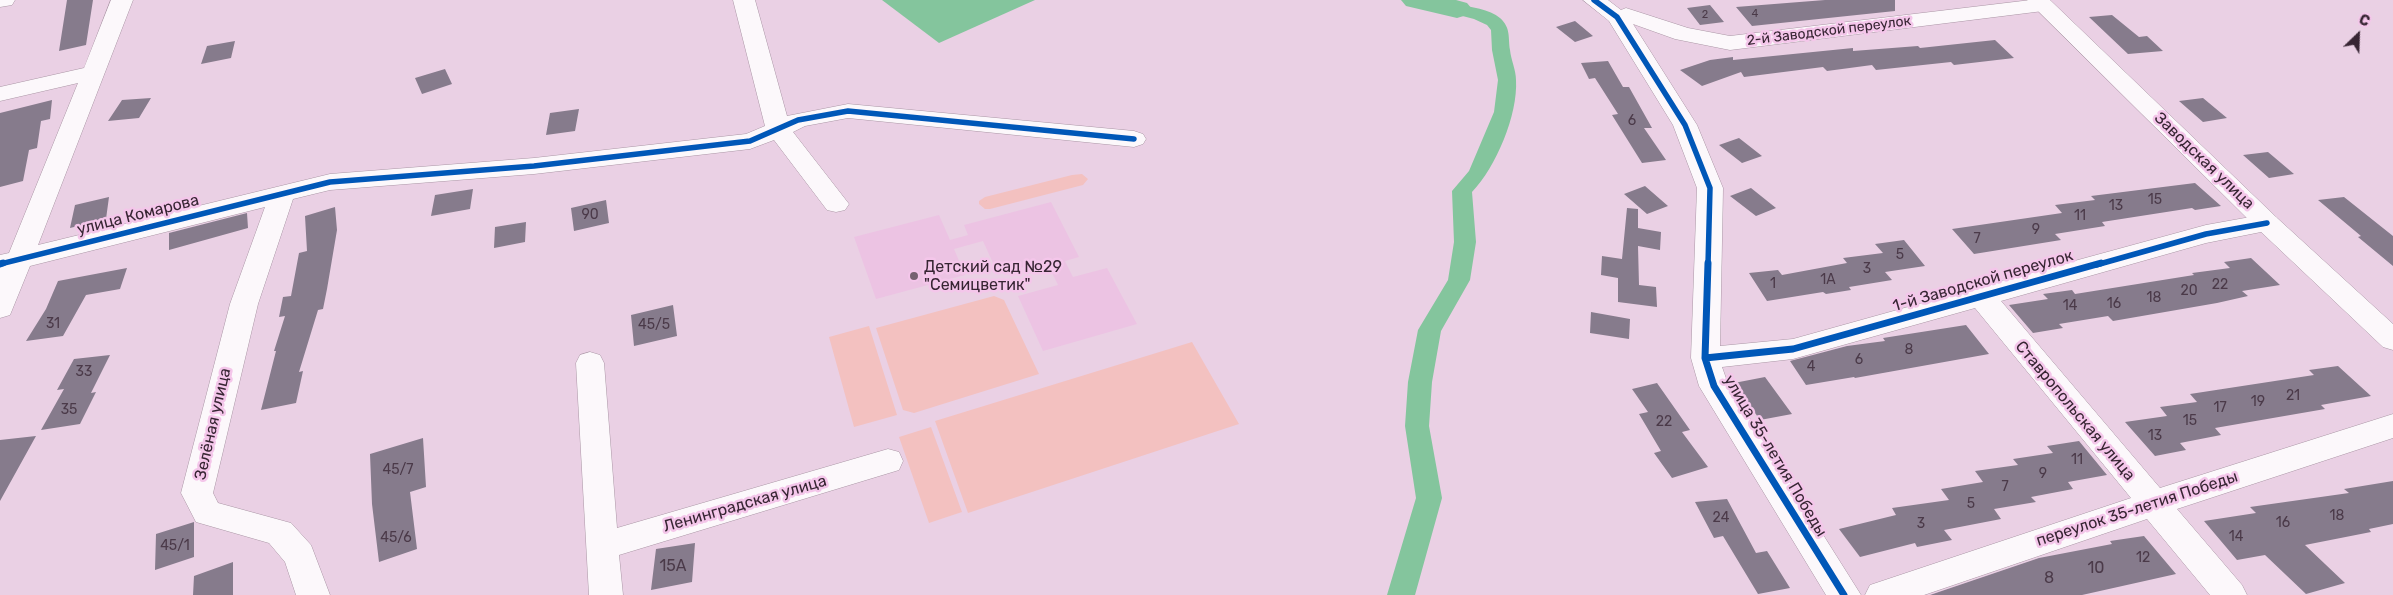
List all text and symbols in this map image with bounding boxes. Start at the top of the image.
house number: 4 [1752,7,1758,21]
house number: 2 [1702,8,1708,22]
north arrow [2333,10,2383,60]
text: С [2356,11,2372,31]
street label: 2-й Заводской переулок [1746,13,1912,49]
street label: Заводская улица [2150,108,2258,214]
house number: 6 [1628,113,1636,129]
street label: улица Комарова [75,191,201,239]
house number: 15 [2148,192,2162,208]
house number: 13 [2109,198,2123,214]
house number: 90 [581,207,599,223]
house number: 11 [2074,208,2086,224]
house number: 9 [2032,222,2040,238]
house number: 7 [1973,231,1981,247]
street label: 1-й Заводской переулок [1891,246,2075,316]
house number: 5 [1896,247,1904,263]
place label: Детский сад №29 "Семицветик" [924,257,1062,295]
house number: 3 [1863,261,1871,277]
marker: Детский сад №29 "Семицветик" [908,270,920,282]
house number: 1А [1820,272,1836,288]
house number: 1 [1770,276,1776,292]
house number: 22 [2212,277,2228,293]
house number: 20 [2180,283,2198,299]
house number: 18 [2147,290,2161,306]
house number: 16 [2107,296,2121,312]
house number: 14 [2063,298,2077,314]
house number: 31 [46,316,60,332]
house number: 45/5 [638,317,670,333]
street label: Ставропольская улица [2011,337,2139,485]
house number: 8 [1905,342,1913,358]
house number: 6 [1855,352,1863,368]
house number: 4 [1807,359,1815,375]
house number: 33 [76,364,92,380]
street label: Зелёная улица [191,366,235,482]
street label: улица 35-летия Победы [1719,372,1831,540]
house number: 21 [2286,388,2300,404]
house number: 19 [2251,394,2265,410]
house number: 17 [2213,400,2227,416]
house number: 35 [61,402,77,418]
house number: 15 [2183,413,2197,429]
house number: 22 [1656,414,1672,430]
house number: 13 [2148,428,2162,444]
house number: 11 [2071,452,2083,468]
house number: 45/7 [383,462,413,478]
house number: 9 [2039,466,2047,482]
street label: переулок 35-летия Победы [2034,467,2240,551]
street label: Ленинградская улица [661,471,829,537]
house number: 7 [2001,479,2009,495]
house number: 5 [1967,496,1975,512]
house number: 18 [2330,508,2344,524]
house number: 24 [1713,510,1729,526]
house number: 16 [2276,515,2290,531]
house number: 3 [1917,516,1925,532]
house number: 14 [2229,529,2243,545]
house number: 45/6 [380,530,412,546]
house number: 45/1 [160,538,190,554]
house number: 12 [2136,550,2150,566]
house number: 15А [659,556,687,576]
house number: 10 [2087,558,2105,578]
house number: 8 [2044,568,2054,588]

